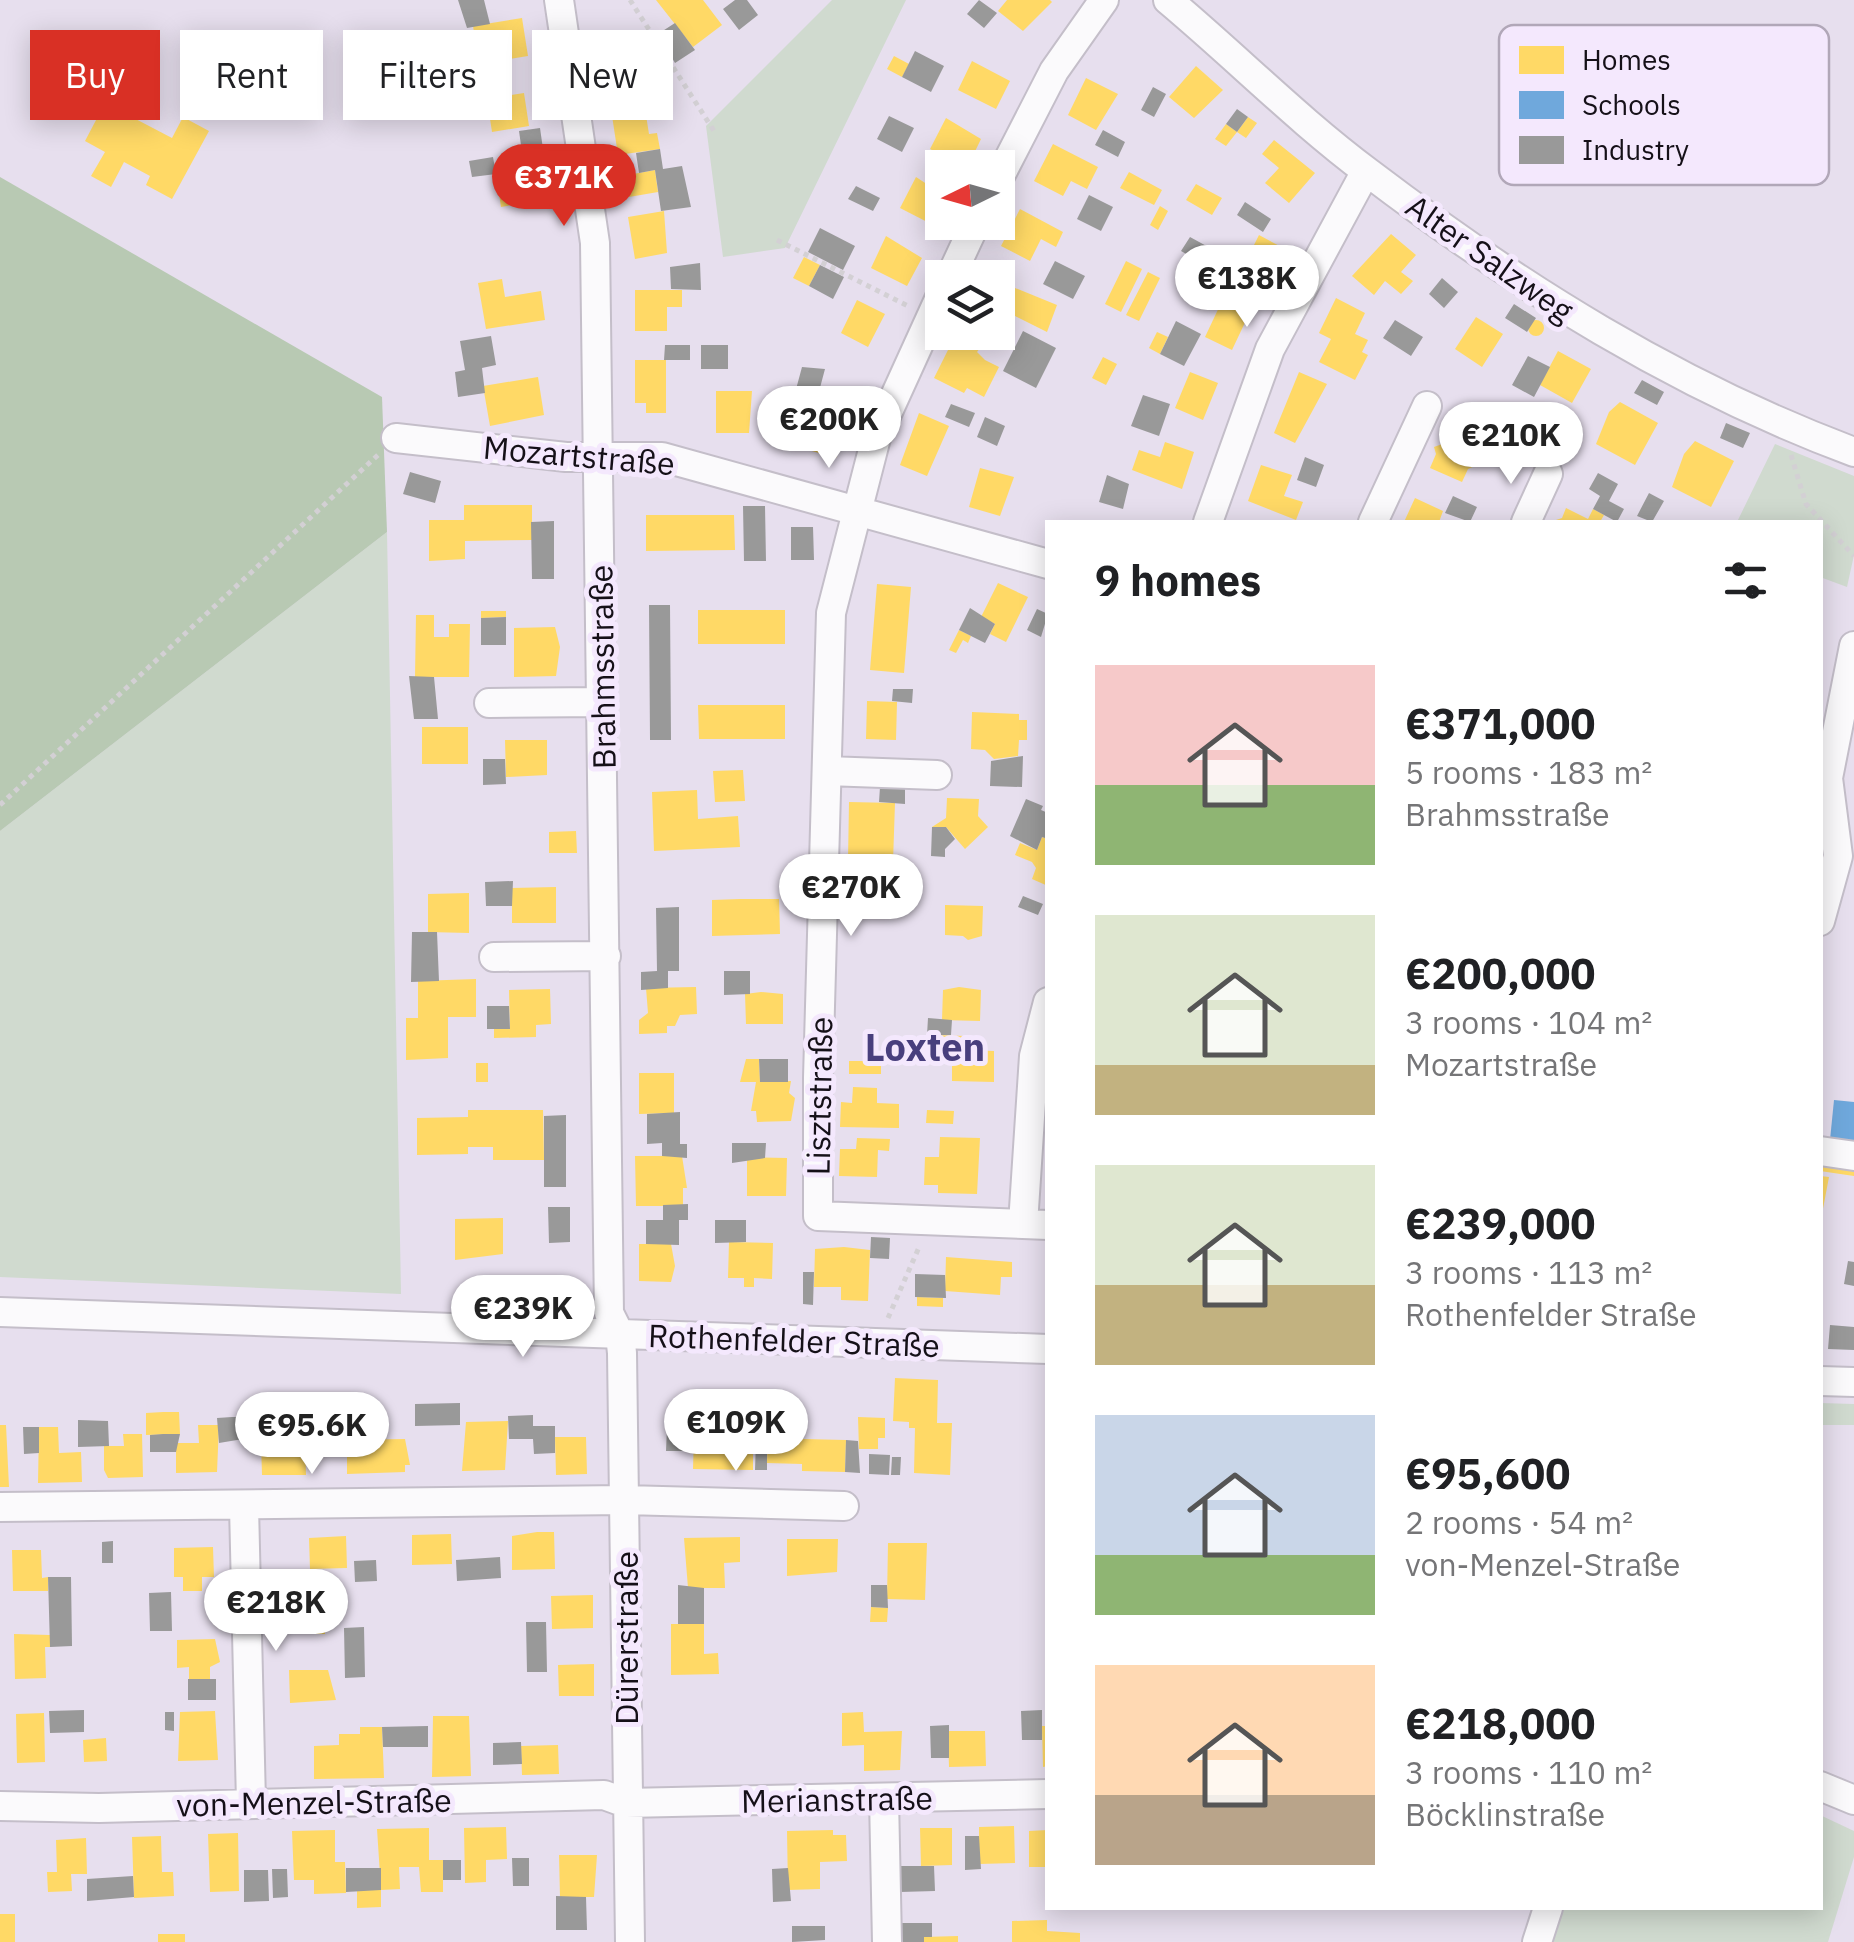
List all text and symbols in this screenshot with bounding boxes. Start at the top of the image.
legend [1499,25,1829,185]
chip: Buy [30,30,160,120]
chip: Rent [180,30,323,120]
chip: Filters [343,30,512,120]
chip: New [532,30,673,120]
text: Homes [1582,41,1671,78]
text: Schools [1582,86,1681,123]
text: Industry [1582,131,1689,168]
pin: €371K [494,144,634,229]
north arrow [925,150,1015,240]
map controls [925,150,1015,350]
text: €371K [514,155,614,197]
street label: Alter Salzweg [1398,185,1582,331]
pin: €138K [1177,245,1317,330]
text: €138K [1197,256,1297,298]
button: layers [925,260,1015,350]
pin: €200K [759,386,899,471]
text: €200K [779,397,879,439]
pin: €210K [1441,402,1581,487]
text: €210K [1461,413,1561,455]
street label: Mozartstraße [481,426,677,484]
text: 9 homes [1095,553,1261,608]
icon: filters [1718,553,1773,608]
street label: Brahmsstraße [579,564,625,770]
text: €371,000 [1405,696,1596,751]
icon: home [1175,705,1295,825]
text: 5 rooms · 183 m² [1405,751,1652,793]
text: Brahmsstraße [1405,793,1609,835]
pin: €270K [781,854,921,939]
text: €270K [801,865,901,907]
text: €200,000 [1405,946,1596,1001]
icon: home [1175,955,1295,1075]
text: 3 rooms · 104 m² [1405,1001,1652,1043]
street label: Lisztstraße [797,1016,841,1176]
district label: Loxten [865,1022,985,1071]
text: Mozartstraße [1405,1043,1597,1085]
text: €239,000 [1405,1196,1596,1251]
icon: home [1175,1205,1295,1325]
text: 3 rooms · 113 m² [1405,1251,1652,1293]
pin: €239K [453,1275,593,1360]
text: €239K [473,1286,573,1328]
text: Rothenfelder Straße [1405,1293,1697,1335]
street label: Rothenfelder Straße [648,1314,940,1366]
pin: €109K [666,1389,806,1474]
pin: €95.6K [231,1392,393,1477]
text: €109K [686,1400,786,1442]
text: €95.6K [257,1403,367,1445]
text: €95,600 [1405,1446,1570,1501]
icon: home [1175,1455,1295,1575]
text: 2 rooms · 54 m² [1405,1501,1633,1543]
text: von-Menzel-Straße [1405,1543,1680,1585]
street label: Dürerstraße [605,1551,647,1725]
pin: €218K [206,1569,346,1654]
text: €218K [226,1580,326,1622]
text: €218,000 [1405,1696,1596,1751]
icon: home [1175,1705,1295,1825]
text: 3 rooms · 110 m² [1405,1751,1652,1793]
street label: Merianstraße [741,1776,933,1822]
street label: von-Menzel-Straße [176,1779,452,1825]
text: Böcklinstraße [1405,1793,1605,1835]

